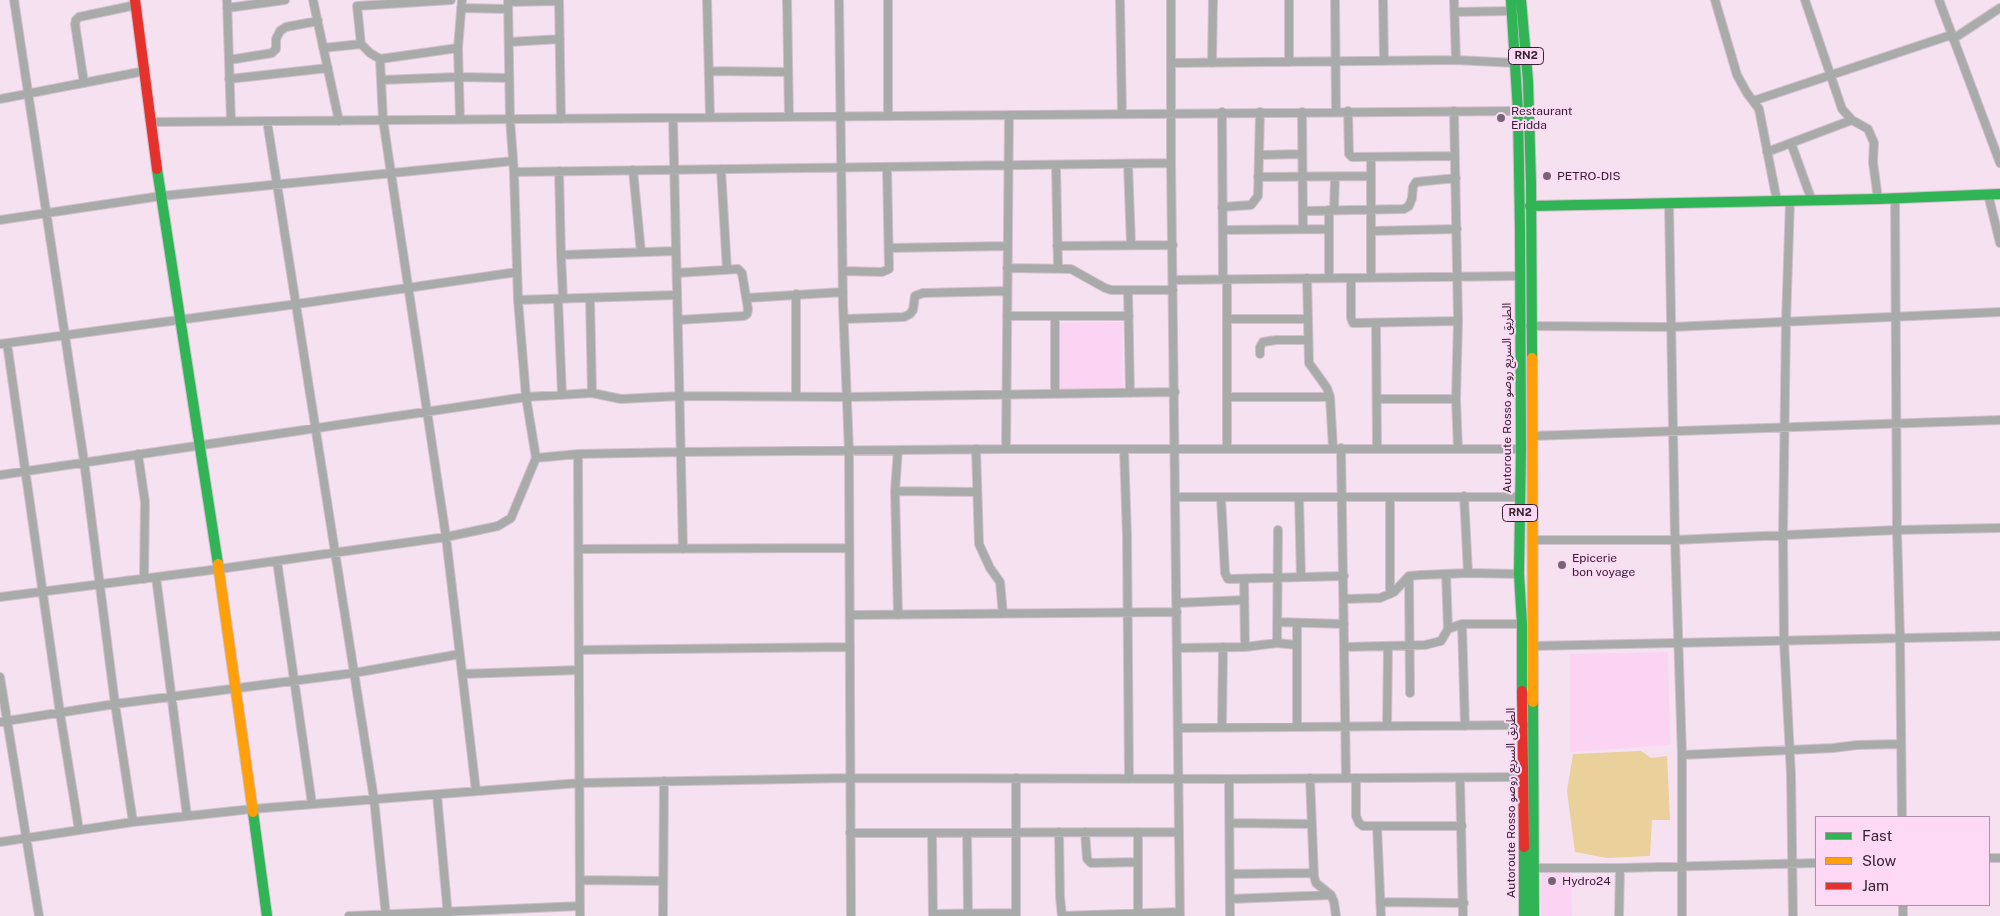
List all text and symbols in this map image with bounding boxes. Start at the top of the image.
road number: RN2 [1508,48,1544,64]
place label: Restaurant Eridda [1511,104,1572,132]
marker: Restaurant Eridda [1495,112,1507,124]
place label: PETRO-DIS [1557,169,1621,183]
marker: PETRO-DIS [1541,170,1553,182]
street label: Autoroute Rosso الطريق السريع روصو [1500,303,1514,493]
road number: RN2 [1502,504,1538,522]
place label: Epicerie bon voyage [1572,551,1635,579]
marker: Epicerie bon voyage [1556,559,1568,571]
street label: Autoroute Rosso الطريق السريع روصو [1504,708,1518,898]
legend [1815,816,1990,906]
text: Fast [1862,827,1892,844]
text: Slow [1862,852,1896,869]
place label: Hydro24 [1562,874,1611,888]
marker: Hydro24 [1546,875,1558,887]
text: Jam [1862,877,1889,894]

